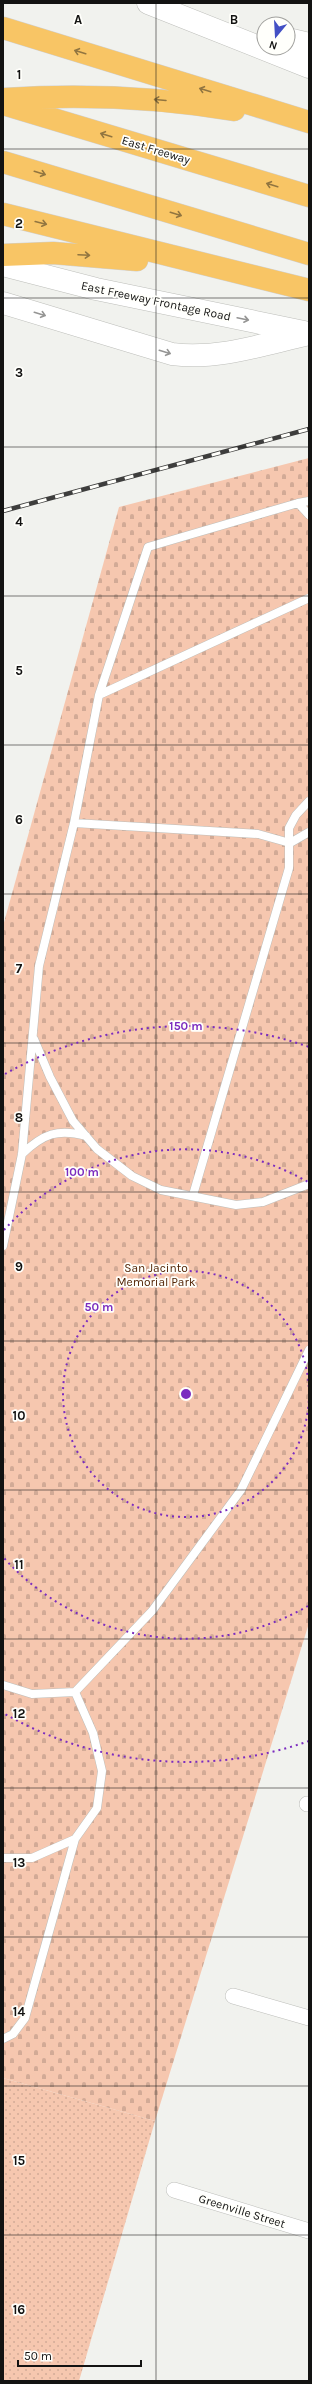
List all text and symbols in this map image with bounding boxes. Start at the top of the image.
text: A [74,12,82,27]
text: B [230,12,238,27]
north arrow [256,16,296,56]
text: N [267,38,279,52]
one-way arrow [74,48,87,55]
text: 1 [17,67,21,82]
one-way arrow [198,86,211,93]
one-way arrow [154,97,167,104]
one-way arrow [99,131,112,138]
street label: East Freeway [120,133,192,167]
one-way arrow [34,170,47,177]
one-way arrow [265,181,278,188]
one-way arrow [170,211,183,218]
text: 2 [15,216,23,231]
one-way arrow [34,220,47,228]
one-way arrow [77,251,90,258]
street label: East Freeway Frontage Road [80,278,232,324]
one-way arrow [34,311,47,318]
one-way arrow [237,316,250,324]
one-way arrow [158,349,171,356]
text: 3 [15,365,23,380]
text: 4 [15,514,23,529]
text: 5 [15,663,23,678]
text: 6 [15,812,23,827]
text: 7 [16,961,23,976]
text: 150 m [169,1019,203,1033]
text: 8 [15,1110,23,1125]
text: 100 m [65,1165,99,1179]
text: 9 [15,1259,23,1274]
park label: San Jacinto Memorial Park [116,1261,196,1289]
text: 50 m [85,1300,114,1314]
centre of rings [179,1387,193,1401]
text: 10 [13,1408,25,1423]
text: 11 [14,1557,24,1572]
text: 12 [13,1706,25,1721]
text: 13 [13,1855,25,1870]
text: 14 [13,2004,25,2019]
text: 15 [13,2153,26,2168]
street label: Greenville Street [197,2191,287,2231]
text: 16 [13,2302,25,2317]
scale bar [18,2342,141,2368]
text: 50 m [24,2349,52,2363]

